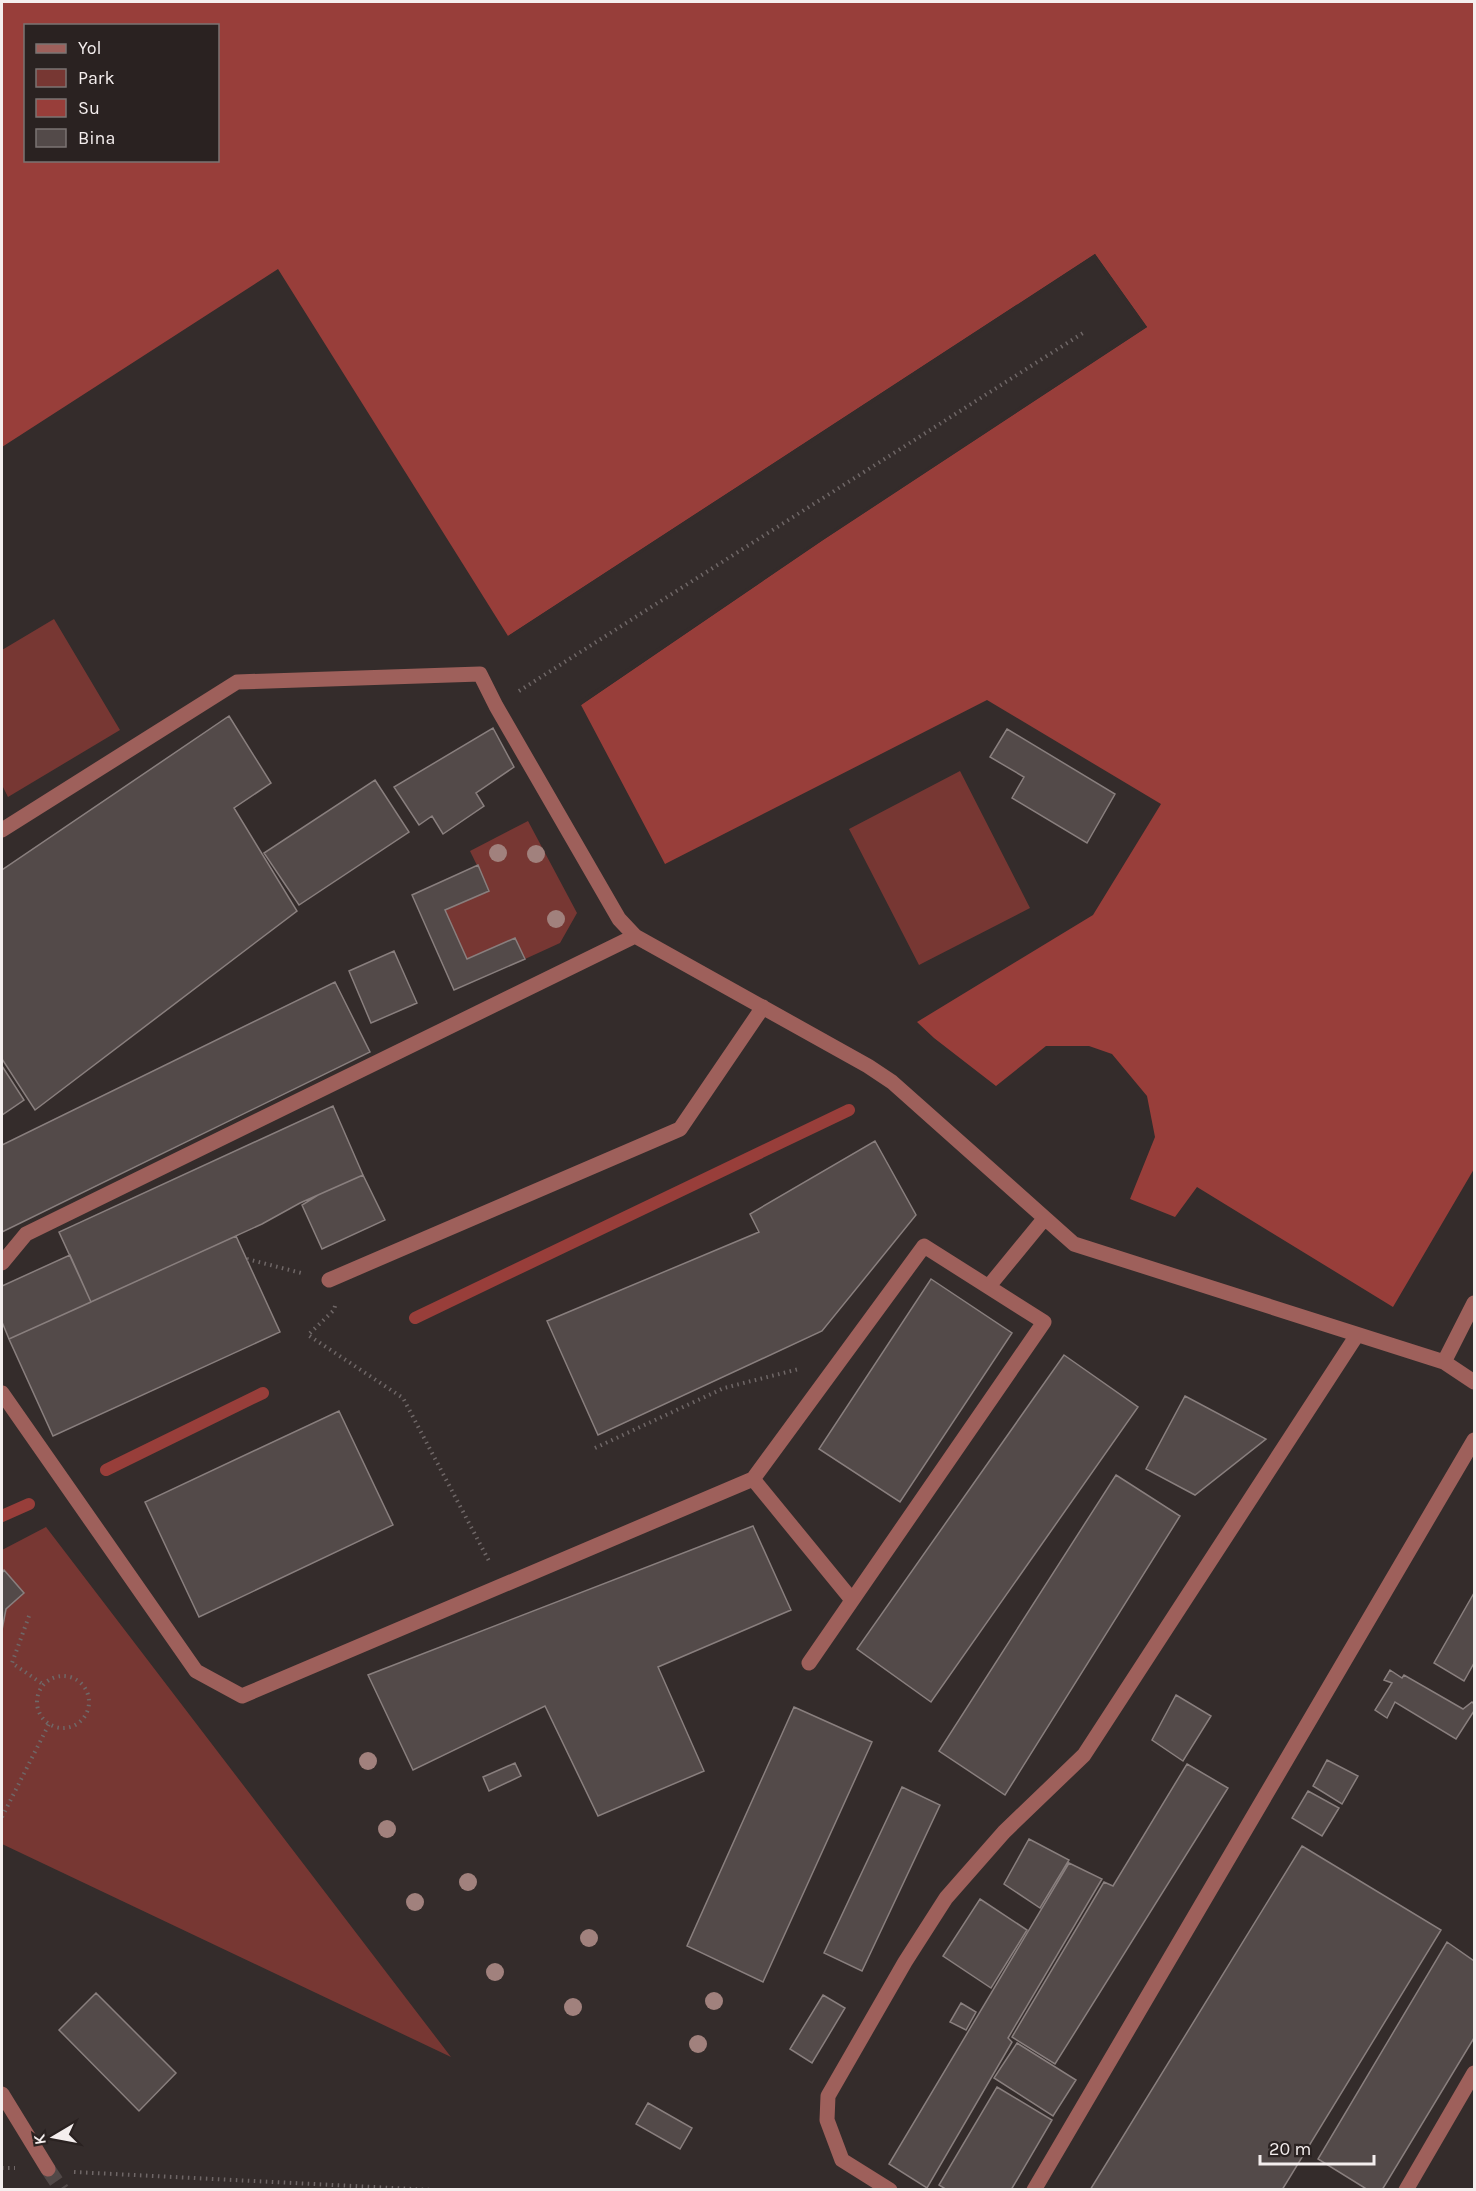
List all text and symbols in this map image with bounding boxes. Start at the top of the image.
legend [24,24,219,162]
text: Yol [78,37,102,59]
text: Park [78,67,115,89]
text: Su [78,97,100,119]
text: Bina [78,127,115,149]
north arrow [24,2107,84,2167]
scale bar [1260,2128,1374,2166]
text: K [29,2132,50,2146]
text: 20 m [1269,2138,1311,2160]

